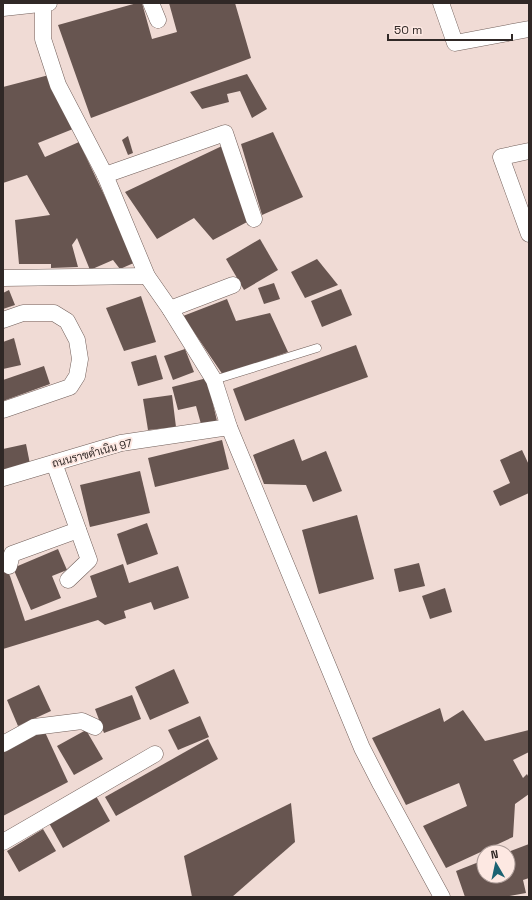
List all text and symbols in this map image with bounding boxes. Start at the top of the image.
scale bar [388,16,512,42]
text: 50 m [394,22,422,38]
street label: ถนนราขดำเนิน 97 [50,436,134,470]
north arrow [476,844,516,884]
text: N [490,847,499,862]

